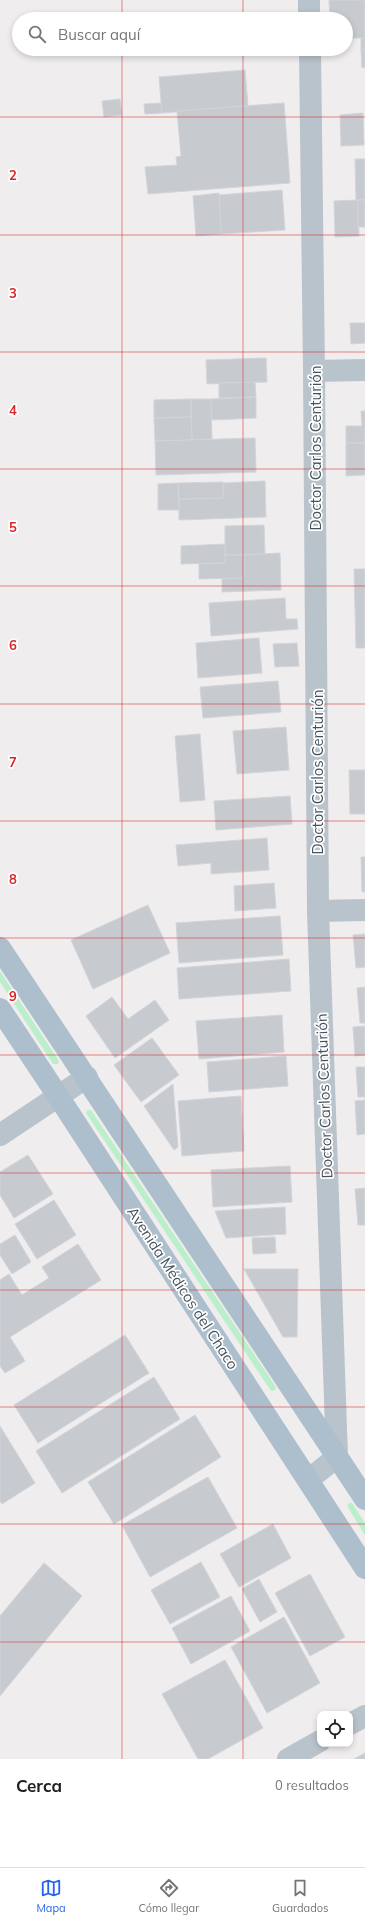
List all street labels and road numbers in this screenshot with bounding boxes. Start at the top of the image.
street label: Doctor Carlos Centurión [306,365,325,531]
street label: Doctor Carlos Centurión [308,689,327,855]
street label: Doctor Carlos Centurión [312,1013,336,1179]
street label: Avenida Médicos del Chaco [123,1203,243,1373]

